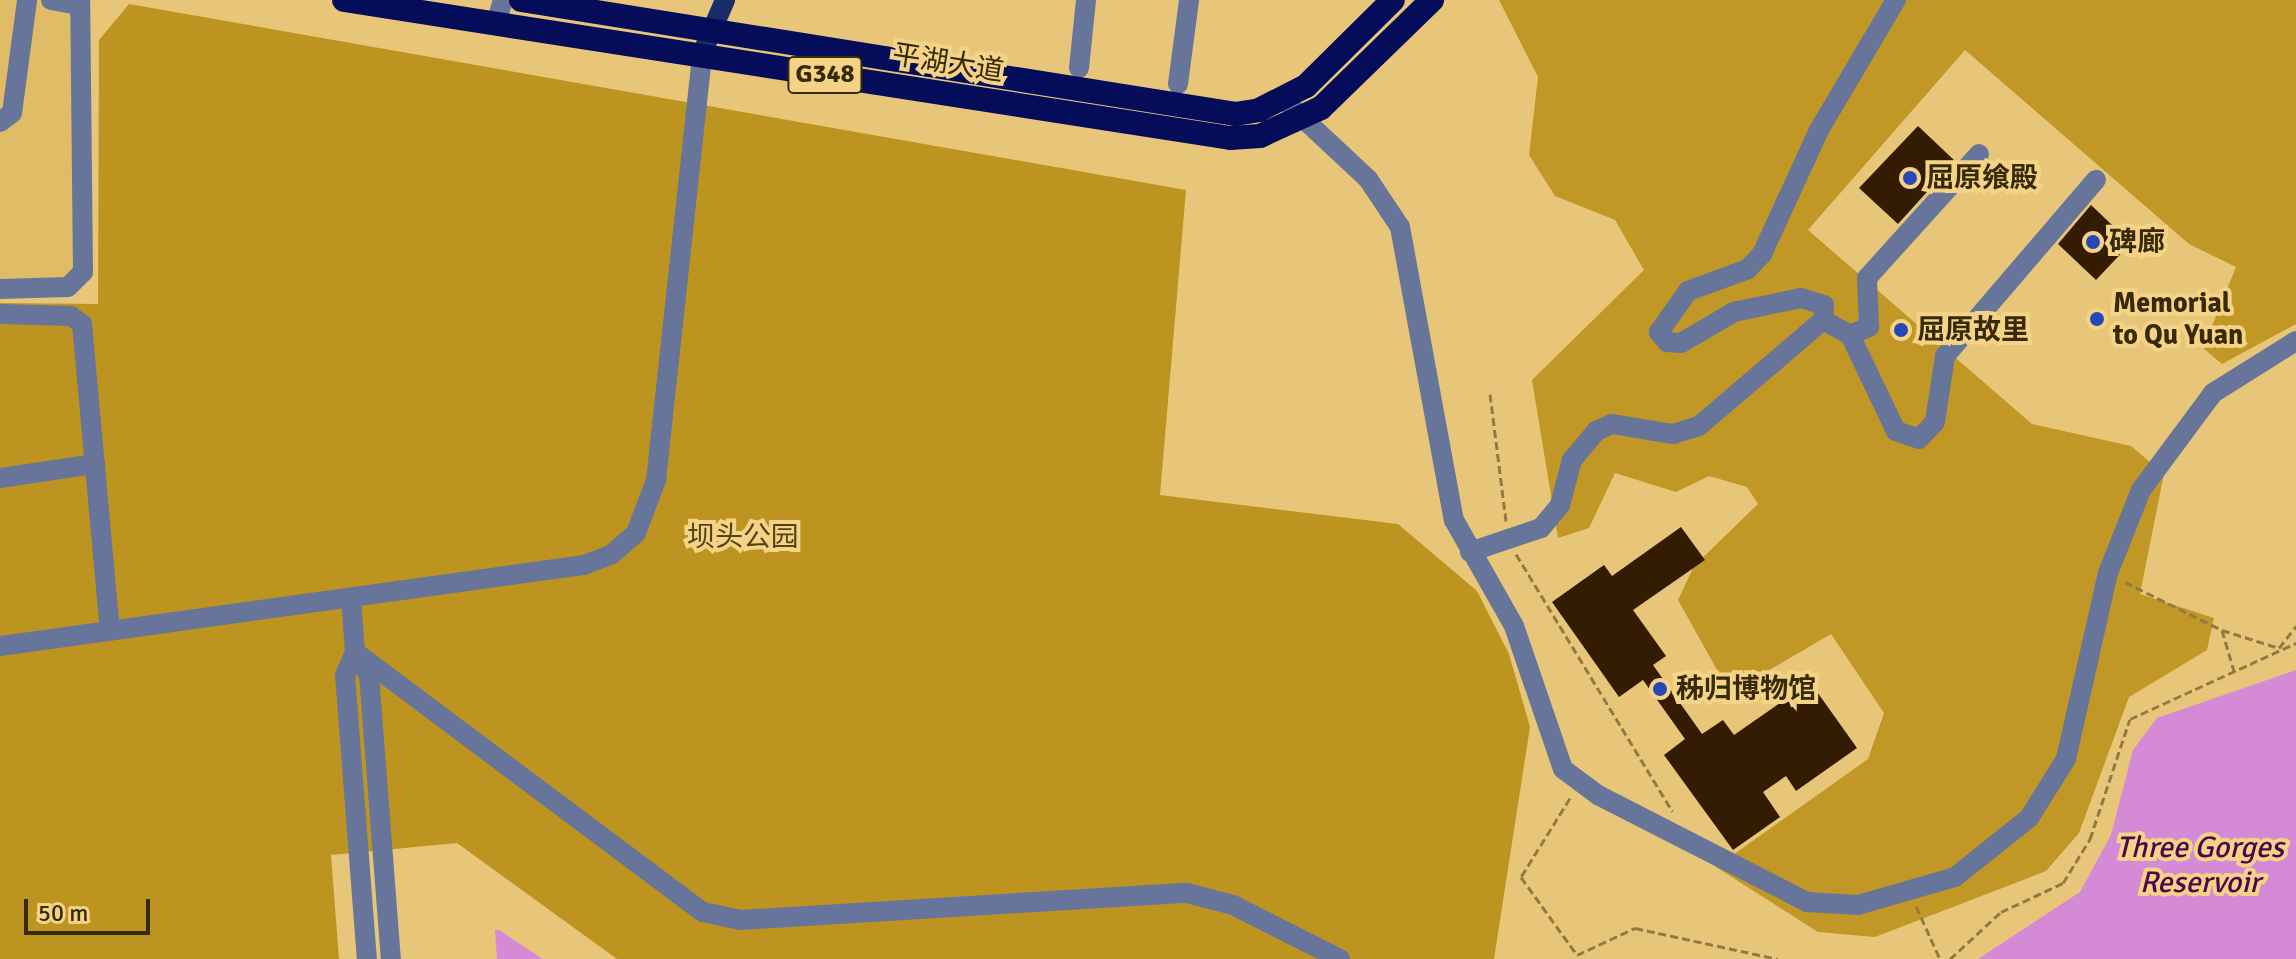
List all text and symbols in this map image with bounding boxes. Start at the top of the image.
street label: 平湖大道 [890,38,1006,88]
road number: G348 [787,53,863,97]
place label: 屈原飨殿 [1926,161,2038,195]
marker: 屈原飨殿 [1901,169,1919,187]
place label: 碑廊 [2109,225,2165,259]
marker: 碑廊 [2084,233,2102,251]
place label: Memorial to Qu Yuan [2113,286,2243,352]
marker: Memorial to Qu Yuan [2088,310,2106,328]
place label: 屈原故里 [1917,313,2029,347]
marker: 屈原故里 [1892,321,1910,339]
park label: 坝头公园 [687,520,799,554]
place label: 秭归博物馆 [1676,672,1816,706]
marker: 秭归博物馆 [1651,680,1669,698]
water label: Three Gorges Reservoir [2116,830,2284,900]
scale bar [28,883,154,933]
text: 50 m [38,898,88,928]

